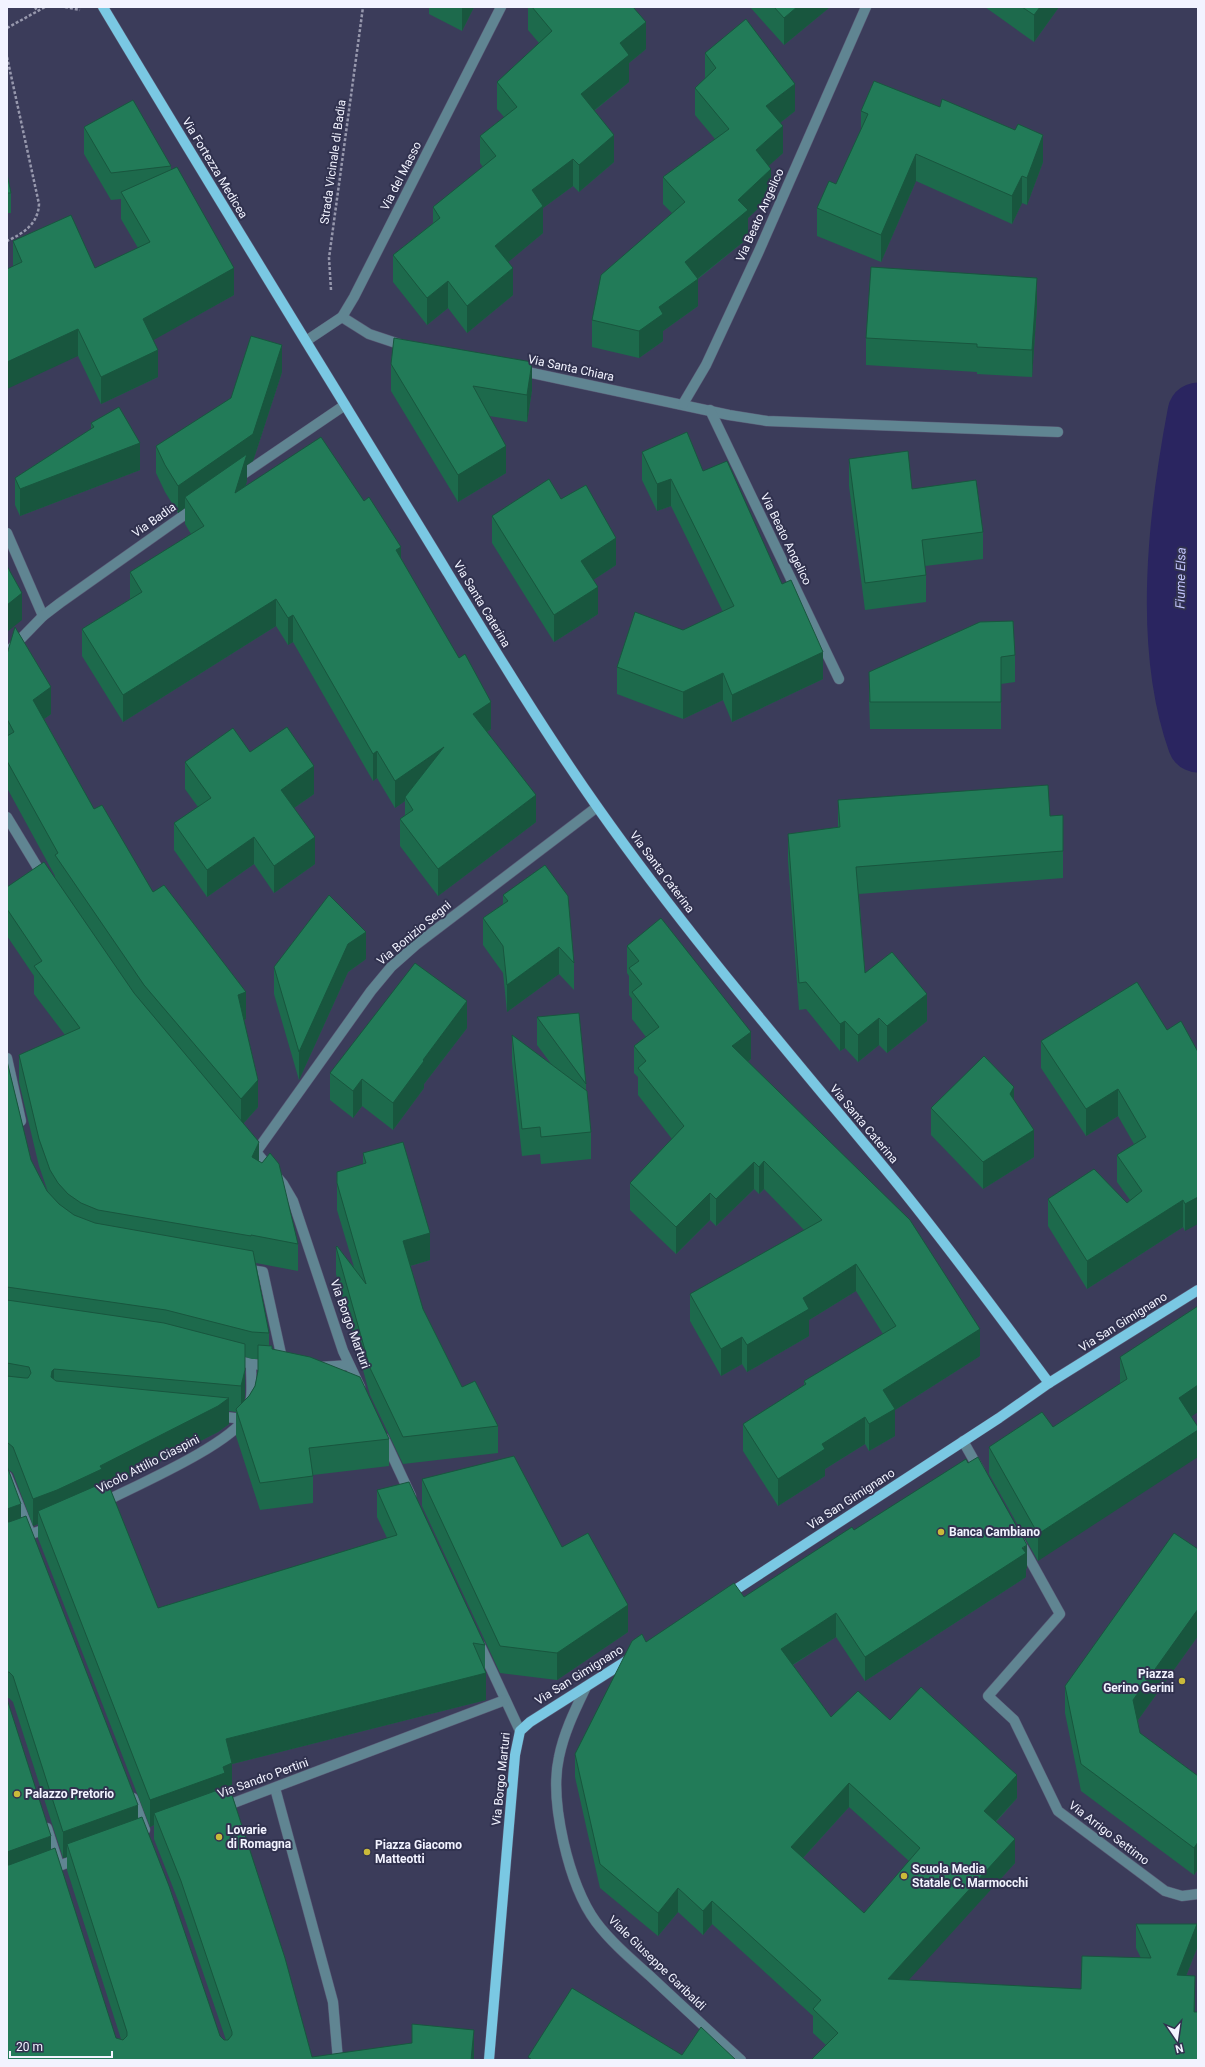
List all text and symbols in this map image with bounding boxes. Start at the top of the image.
street label: Strada Vicinale di Badia [317,99,349,225]
street label: Via Fortezza Medicea [179,115,251,221]
street label: Via del Masso [378,139,424,213]
street label: Via Beato Angelico [733,166,787,264]
street label: Via Santa Chiara [527,352,615,384]
street label: Via Beato Angelico [758,491,814,587]
street label: Via Badia [129,500,179,540]
water label: Fiume Elsa [1172,547,1189,609]
street label: Via Santa Caterina [451,558,513,650]
street label: Via Santa Caterina [627,828,697,916]
street label: Via Bonizio Segni [374,898,454,968]
street label: Via Santa Caterina [827,1082,901,1166]
street label: Via Borgo Marturi [327,1278,373,1371]
street label: Via San Gimignano [1076,1289,1170,1355]
street label: Vicolo Attilio Ciaspini [94,1432,202,1496]
street label: Via San Gimignano [805,1465,897,1532]
place label: Banca Cambiano [949,1525,1040,1539]
marker: Banca Cambiano [936,1527,946,1537]
street label: Via San Gimignano [532,1642,626,1708]
place label: Piazza Gerino Gerini [1103,1667,1175,1695]
marker: Piazza Gerino Gerini [1177,1676,1187,1686]
street label: Via Borgo Marturi [489,1732,513,1826]
street label: Via Sandro Pertini [216,1755,310,1801]
place label: Palazzo Pretorio [25,1787,114,1801]
marker: Palazzo Pretorio [12,1789,22,1799]
street label: Via Arrigo Settimo [1066,1798,1152,1868]
place label: Lovarie di Romagna [227,1823,292,1851]
marker: Lovarie di Romagna [214,1832,224,1842]
place label: Piazza Giacomo Matteotti [375,1838,462,1866]
marker: Piazza Giacomo Matteotti [362,1847,372,1857]
place label: Scuola Media Statale C. Marmocchi [912,1862,1028,1890]
marker: Scuola Media Statale C. Marmocchi [899,1871,909,1881]
street label: Viale Giuseppe Garibaldi [605,1913,709,2013]
north arrow [1157,2019,1197,2059]
scale bar [10,2033,112,2059]
text: 20 m [16,2040,43,2054]
text: N [1174,2041,1184,2056]

